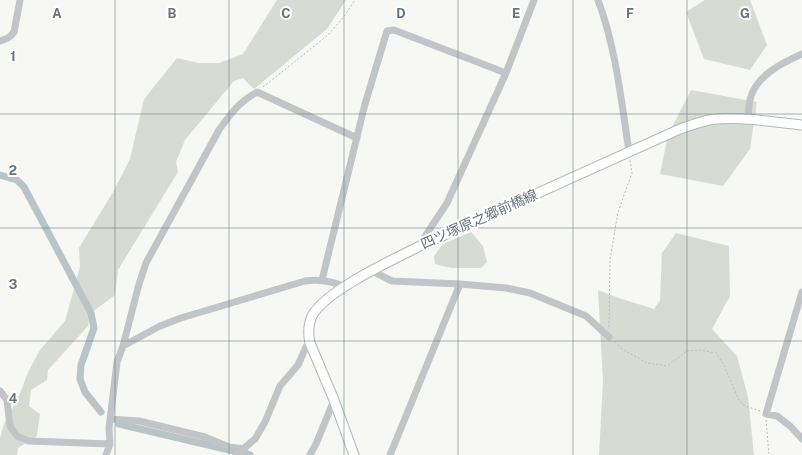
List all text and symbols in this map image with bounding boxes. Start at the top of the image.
text: A [52,6,62,21]
text: B [168,6,177,21]
text: C [281,6,291,21]
text: D [396,6,406,21]
text: E [512,6,520,21]
text: F [626,6,634,21]
text: G [740,6,750,21]
text: 1 [10,49,16,64]
text: 2 [9,163,17,178]
street label: 四ツ塚原之郷前橋線 [418,186,540,252]
text: 3 [9,277,18,292]
text: 4 [9,391,18,406]

